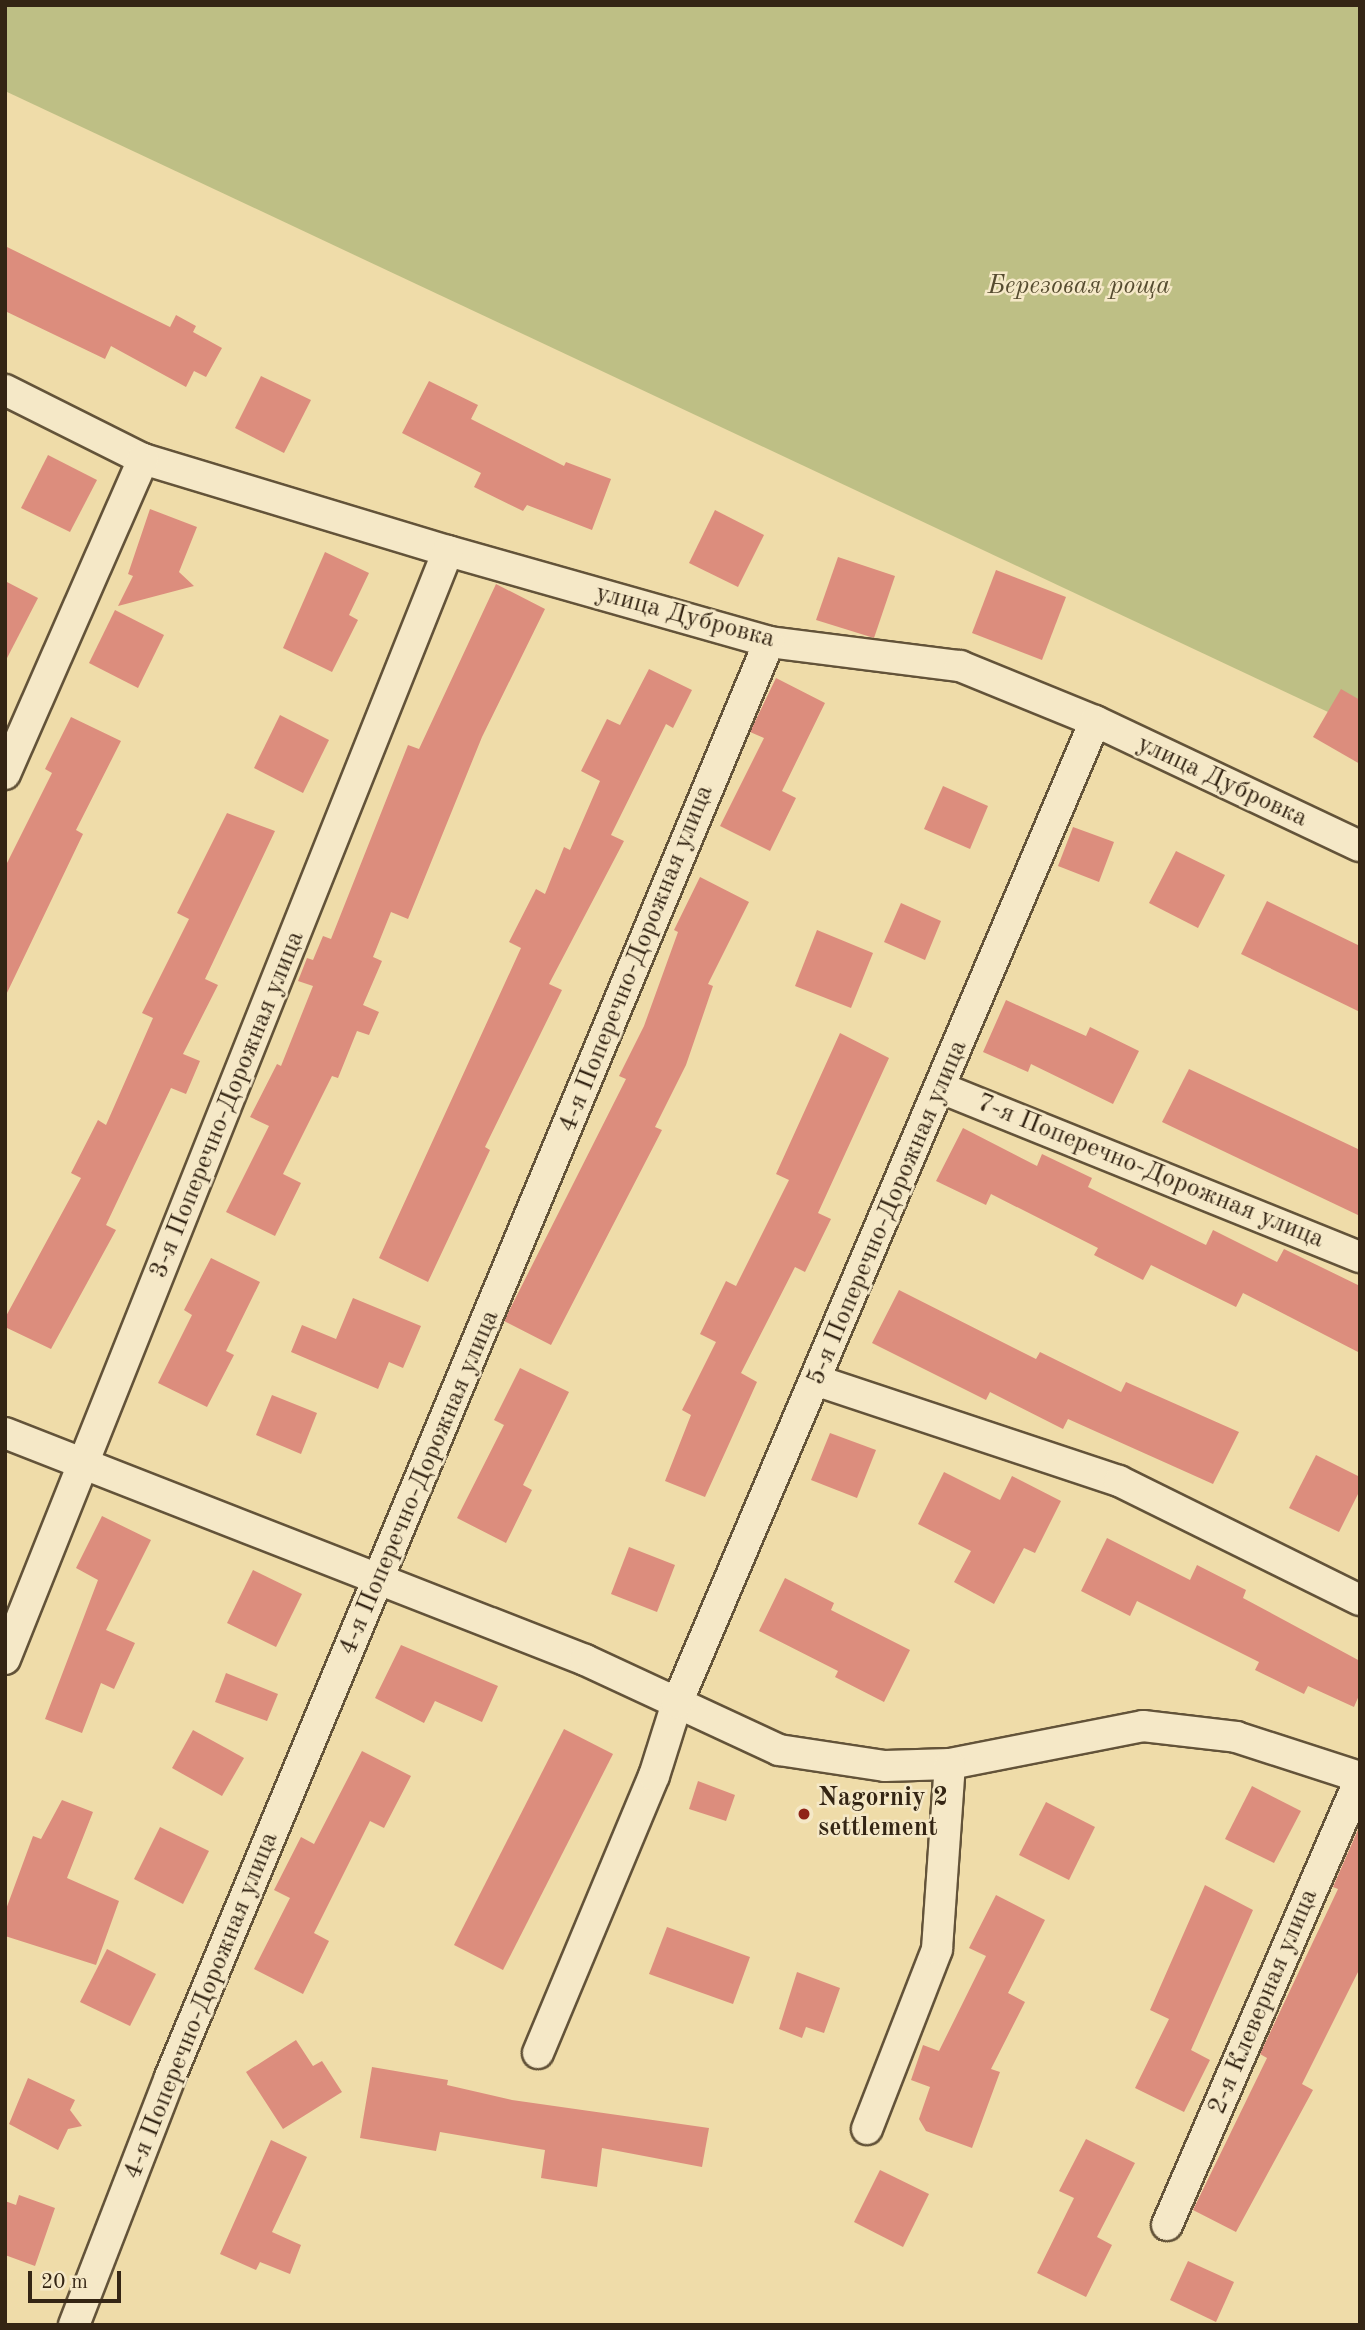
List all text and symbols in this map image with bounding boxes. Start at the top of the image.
park label: Березовая роща [988,271,1170,303]
street label: улица Дубровка [592,578,778,656]
street label: улица Дубровка [1132,729,1312,835]
street label: 4-я Поперечно-Дорожная улица [553,781,721,1137]
street label: 3-я Поперечно-Дорожная улица [144,927,312,1283]
street label: 5-я Поперечно-Дорожная улица [801,1036,975,1390]
street label: 7-я Поперечно-Дорожная улица [972,1088,1328,1256]
street label: 4-я Поперечно-Дорожная улица [333,1306,507,1660]
place label: Nagorniy 2 settlement [818,1783,948,1844]
marker: Nagorniy 2 settlement [796,1806,812,1822]
street label: 4-я Поперечно-Дорожная улица [118,1828,286,2184]
street label: 2-я Клеверная улица [1202,1885,1326,2119]
scale bar [32,2256,124,2300]
text: 20 m [41,2272,88,2293]

